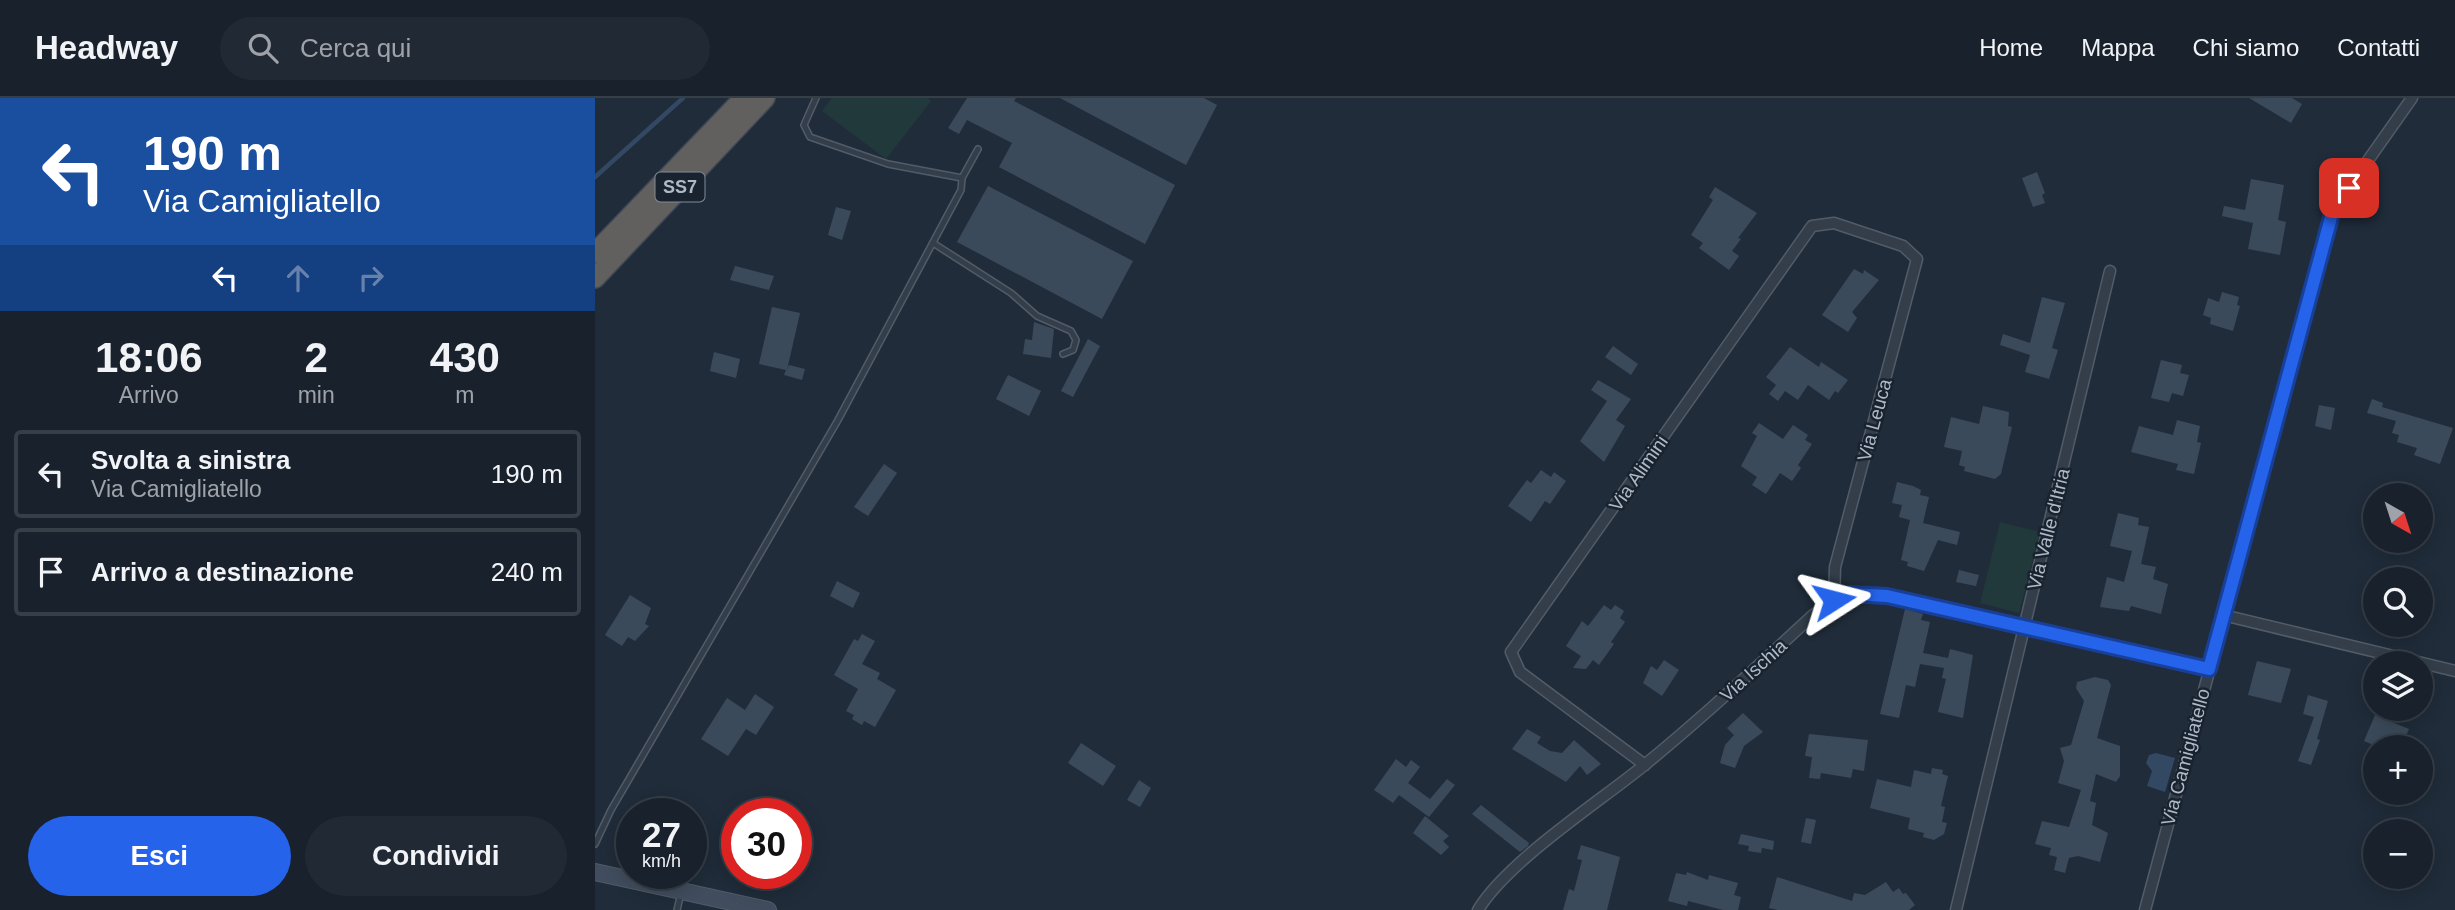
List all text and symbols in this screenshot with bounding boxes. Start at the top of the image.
search box [220,17,710,80]
text: Headway [35,29,178,66]
icon: search [244,29,282,67]
text: Cerca qui [300,33,411,63]
text: Home [1979,34,2043,61]
text: Mappa [2081,34,2155,61]
text: Chi siamo [2193,34,2299,61]
text: Contatti [2337,34,2420,61]
icon: left [28,126,119,217]
text: 190 m [143,126,282,180]
pin [2319,158,2379,218]
icon: arrive [2330,169,2368,207]
road number: SS7 [655,172,705,202]
text: Via Camigliatello [143,183,381,219]
icon: left [206,259,244,297]
icon: ahead [279,259,317,297]
icon: right [352,259,390,297]
text: 18:06 [95,334,203,381]
text: 2 [304,334,328,381]
text: 430 [430,334,500,381]
street label: Via Leuca [1853,376,1896,463]
text: Arrivo [119,382,179,408]
text: min [298,382,335,408]
text: m [455,382,474,408]
street label: Via Alimini [1605,432,1672,515]
text: Svolta a sinistra [91,445,290,475]
icon: left [32,455,70,493]
text: 190 m [491,459,563,489]
street label: Via Valle d'Itria [2023,466,2074,592]
text: Via Camigliatello [91,476,262,502]
north arrow [2363,483,2433,553]
map controls [2363,483,2433,889]
icon: arrive [32,553,70,591]
text: Arrivo a destinazione [91,557,354,587]
text: 240 m [491,557,563,587]
position arrow [1797,563,1871,637]
button: search [2363,567,2433,637]
street label: Via Ischia [1716,635,1791,706]
button: layers [2363,651,2433,721]
street label: Via Camigliatello [2157,686,2214,828]
button: + [2363,735,2433,805]
speed limit sign: 30 [721,798,812,889]
text: 27 [642,815,681,854]
button: Esci [28,816,291,896]
button: Condividi [305,816,567,896]
button: − [2363,819,2433,889]
text: km/h [642,851,681,871]

